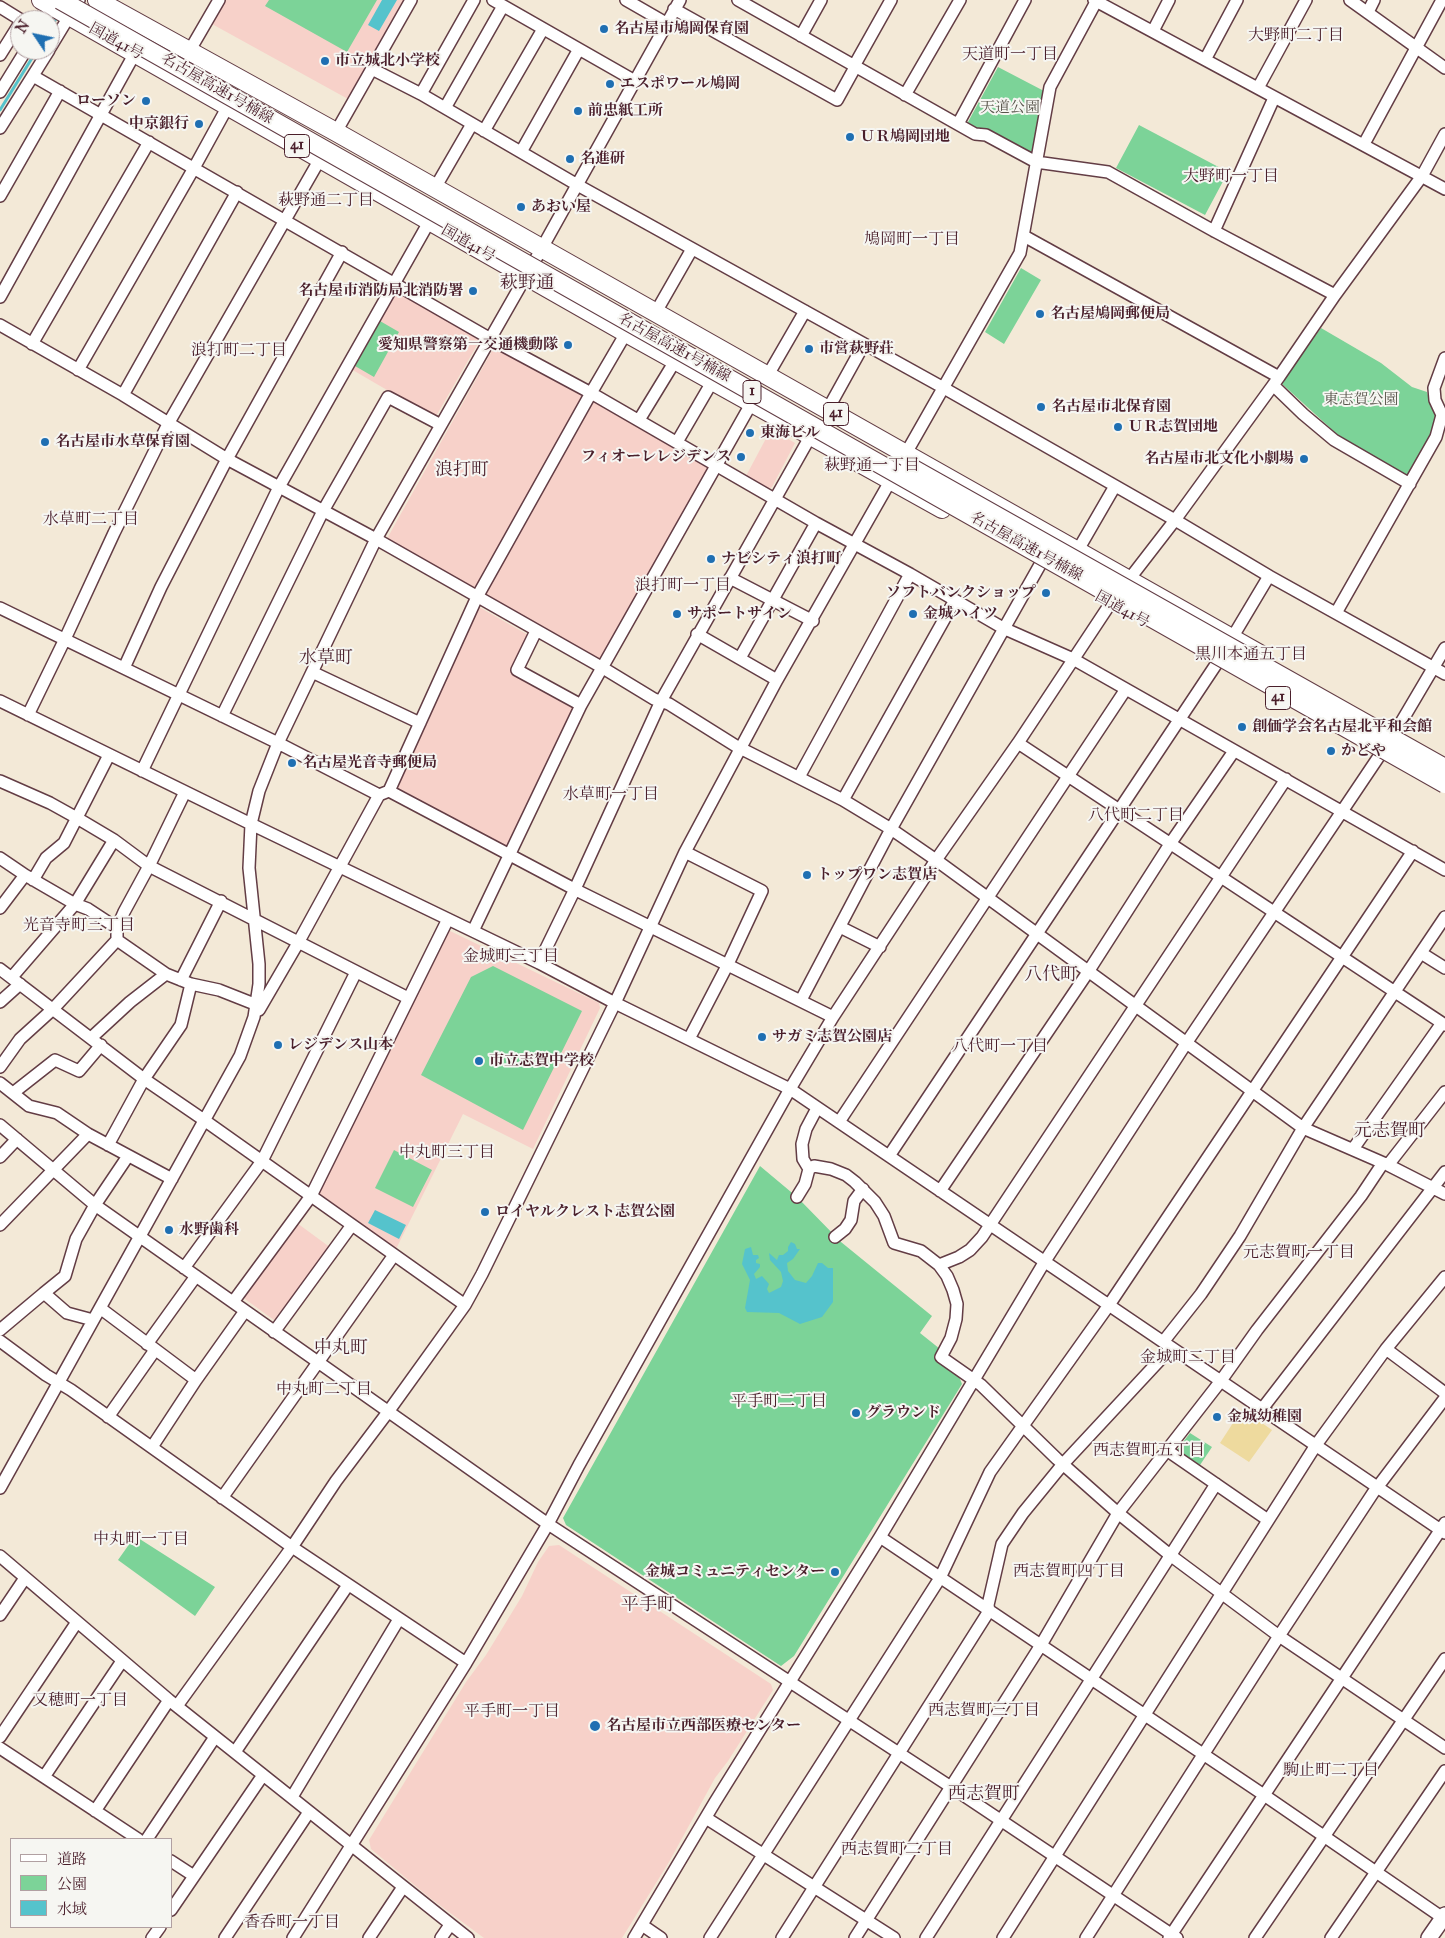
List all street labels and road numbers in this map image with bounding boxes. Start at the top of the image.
street label: 国道41号 [86,20,146,64]
street label: 名古屋高速1号楠線 [158,50,276,128]
road number: 41 [284,134,310,158]
street label: 国道41号 [438,221,498,267]
street label: 名古屋高速1号楠線 [615,310,733,386]
road number: 1 [743,381,761,404]
road number: 41 [824,402,848,426]
street label: 名古屋高速1号楠線 [967,509,1085,585]
street label: 国道41号 [1092,588,1152,632]
road number: 41 [1266,686,1290,710]

